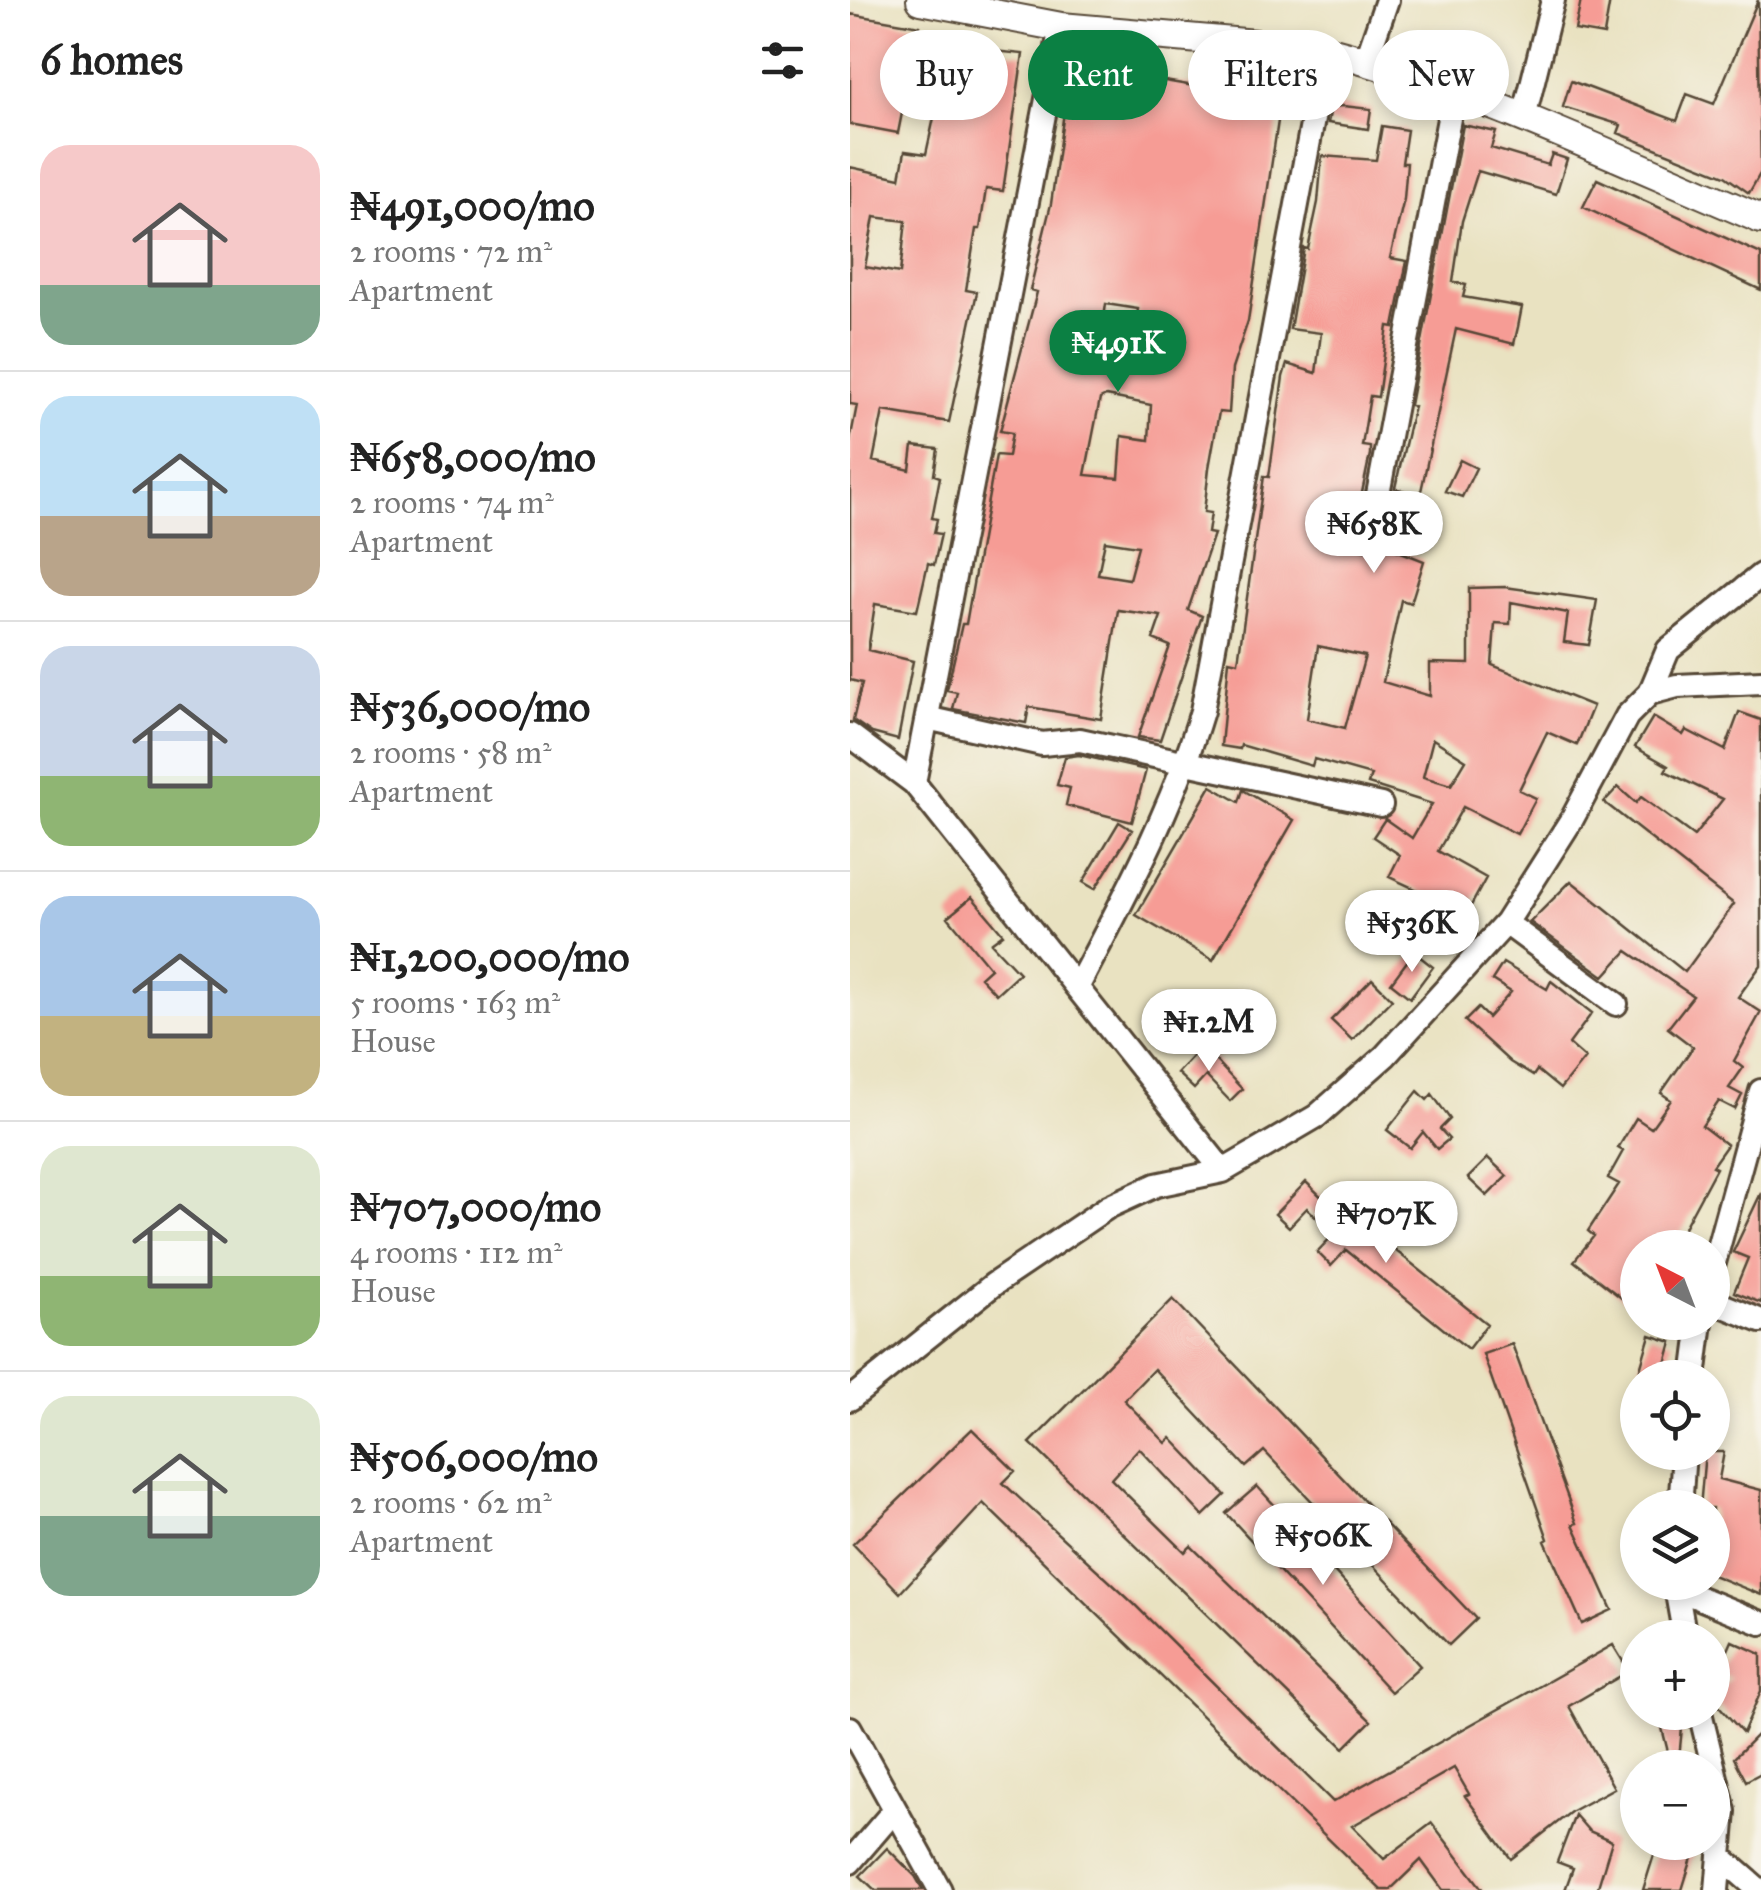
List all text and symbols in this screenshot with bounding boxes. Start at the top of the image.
chip: Buy [880,30,1008,120]
chip: Rent [1028,30,1168,120]
chip: Filters [1188,30,1353,120]
chip: New [1373,30,1509,120]
icon: filters [755,33,810,88]
text: 6 homes [40,34,183,86]
text: ₦491,000/mo [350,180,595,232]
icon: home [120,185,240,305]
text: 2 rooms · 72 m² [350,232,552,271]
text: Apartment [350,271,493,310]
pin: ₦491K [1048,310,1188,395]
text: ₦491K [1071,323,1165,362]
text: ₦658,000/mo [350,431,596,483]
icon: home [120,436,240,556]
text: 2 rooms · 74 m² [350,483,554,522]
pin: ₦658K [1304,491,1444,576]
text: ₦658K [1327,504,1421,543]
text: Apartment [350,522,493,561]
text: ₦536,000/mo [350,681,590,733]
icon: home [120,686,240,806]
text: 2 rooms · 58 m² [350,733,551,772]
text: Apartment [350,772,493,811]
pin: ₦536K [1342,890,1482,975]
text: ₦536K [1367,903,1457,942]
text: ₦1,200,000/mo [350,931,629,983]
icon: home [120,936,240,1056]
text: 5 rooms · 163 m² [350,983,560,1022]
pin: ₦1.2M [1139,989,1279,1074]
text: ₦1.2M [1163,1002,1255,1041]
text: House [350,1022,436,1061]
text: ₦707,000/mo [350,1181,601,1233]
pin: ₦707K [1316,1181,1456,1266]
icon: home [120,1186,240,1306]
text: ₦707K [1337,1194,1435,1233]
north arrow [1620,1230,1730,1340]
map controls [1620,1230,1730,1860]
text: 4 rooms · 112 m² [350,1233,563,1272]
text: House [350,1272,436,1311]
button: locate [1620,1360,1730,1470]
text: ₦506,000/mo [350,1431,598,1483]
icon: home [120,1436,240,1556]
text: 2 rooms · 62 m² [350,1483,552,1522]
button: layers [1620,1490,1730,1600]
pin: ₦506K [1253,1503,1393,1588]
text: ₦506K [1275,1516,1371,1555]
text: Apartment [350,1522,493,1561]
button: + [1620,1620,1730,1730]
button: − [1620,1750,1730,1860]

